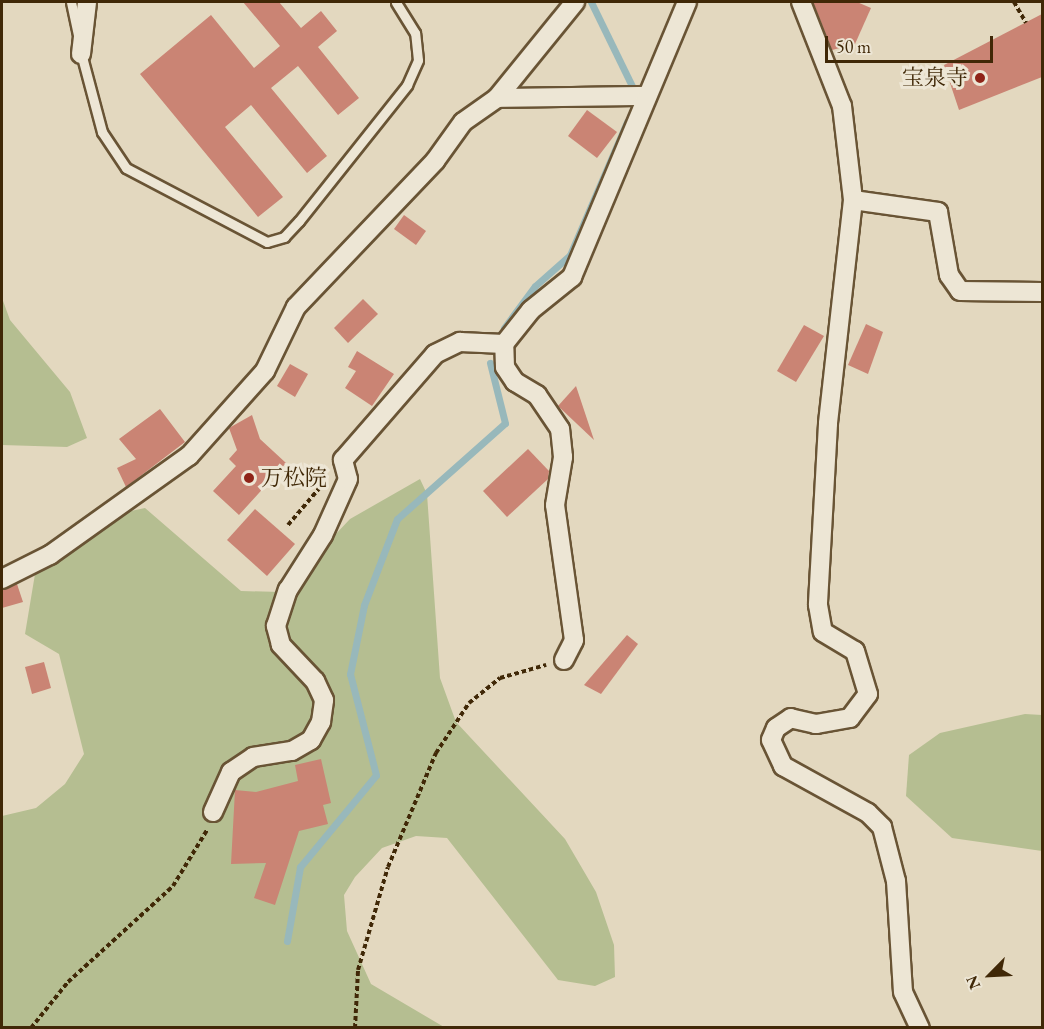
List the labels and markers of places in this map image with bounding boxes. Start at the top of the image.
place label: 宝泉寺 [902,65,968,91]
marker: 宝泉寺 [973,71,987,85]
place label: 万松院 [261,465,327,491]
marker: 万松院 [242,471,256,485]

